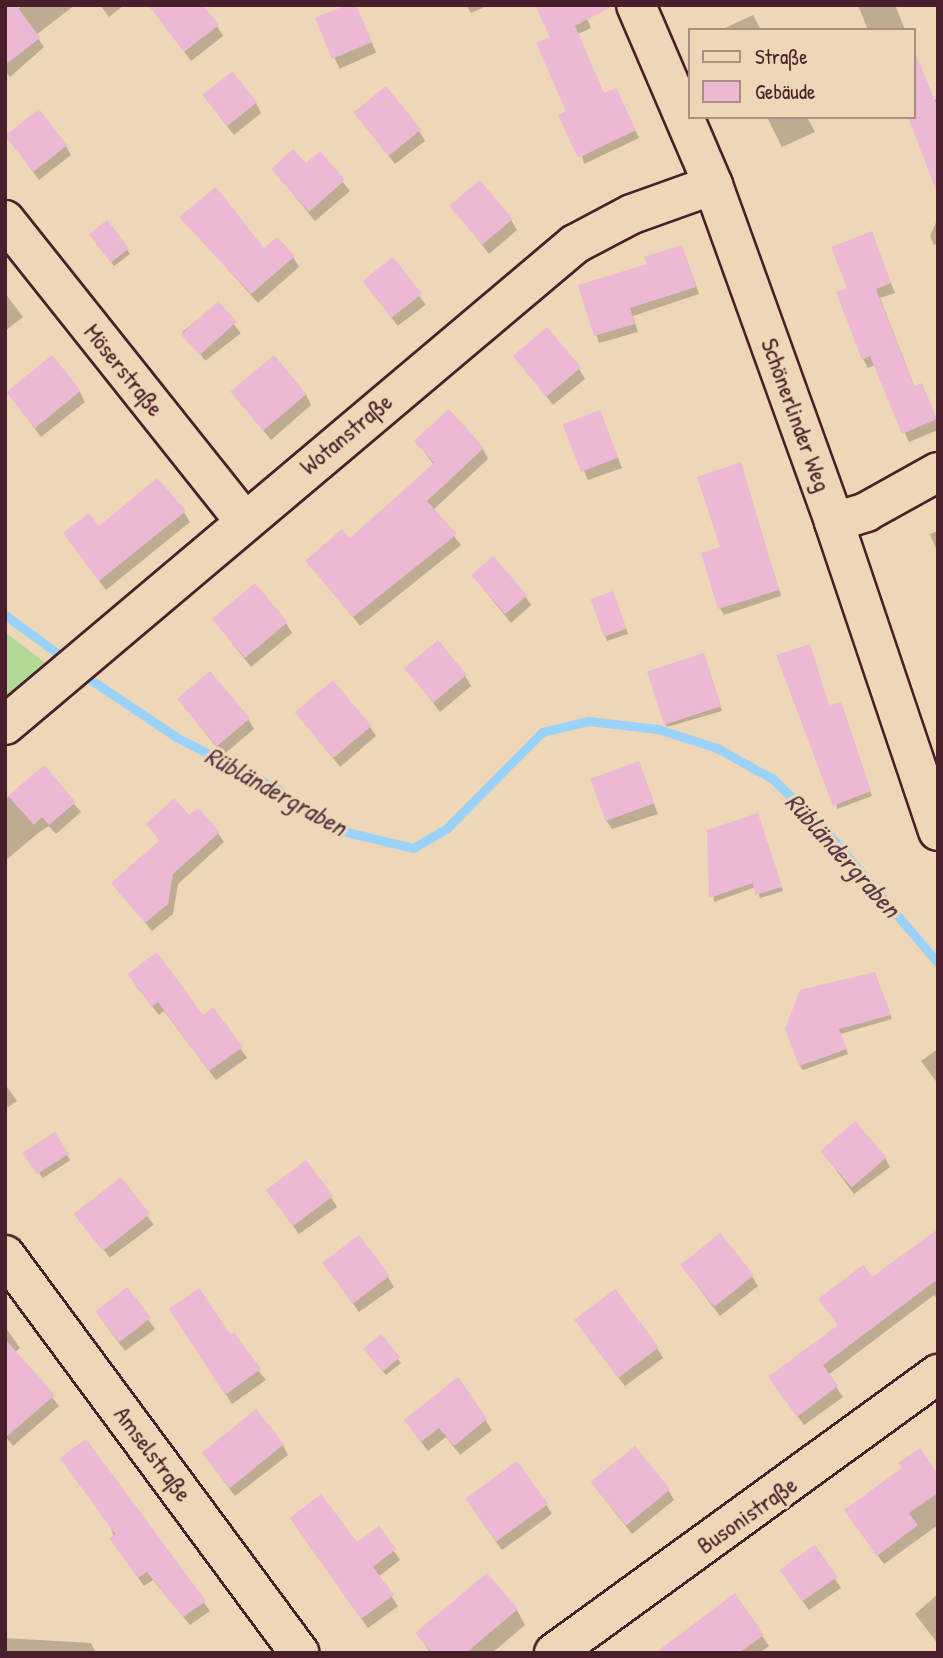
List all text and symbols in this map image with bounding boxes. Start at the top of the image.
legend [688,28,915,119]
text: Straße [755,42,808,71]
text: Gebäude [755,77,815,106]
street label: Möserstraße [78,318,170,422]
street label: Schönerlinder Weg [755,334,837,496]
street label: Wotanstraße [294,387,398,481]
water label: Rübländergraben [200,739,352,843]
water label: Rübländergraben [779,786,907,924]
street label: Amselstraße [108,1401,198,1507]
street label: Busonistraße [692,1470,802,1560]

